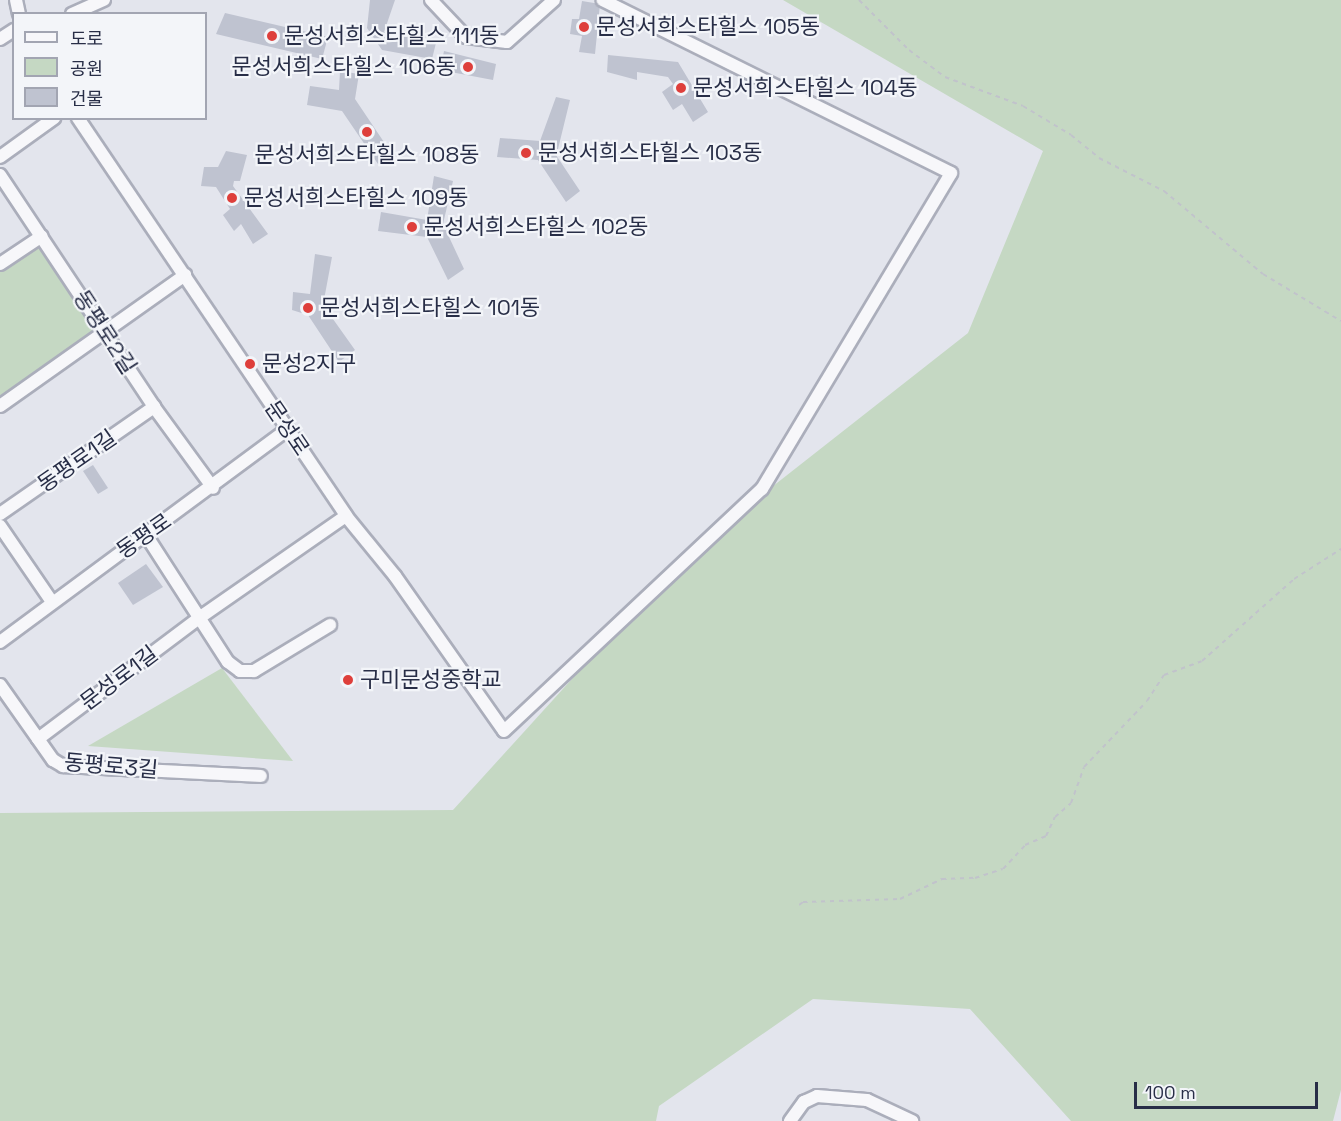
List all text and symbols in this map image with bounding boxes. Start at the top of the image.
legend [12,12,207,120]
place label: 문성서희스타힐스 105동 [596,14,820,40]
marker: 문성서희스타힐스 105동 [577,20,591,34]
place label: 문성서희스타힐스 111동 [284,23,499,49]
text: 도로 [70,27,103,50]
marker: 문성서희스타힐스 111동 [265,29,279,43]
place label: 문성서희스타힐스 106동 [231,54,456,80]
text: 공원 [70,57,103,80]
marker: 문성서희스타힐스 106동 [461,60,475,74]
place label: 문성서희스타힐스 104동 [693,75,918,101]
marker: 문성서희스타힐스 104동 [674,81,688,95]
text: 건물 [70,87,103,110]
marker: 문성서희스타힐스 108동 [360,125,374,139]
place label: 문성서희스타힐스 103동 [538,140,762,166]
place label: 문성서희스타힐스 108동 [255,142,479,168]
marker: 문성서희스타힐스 103동 [519,146,533,160]
place label: 문성서희스타힐스 109동 [244,185,469,211]
marker: 문성서희스타힐스 109동 [225,191,239,205]
place label: 문성서희스타힐스 102동 [424,214,648,240]
marker: 문성서희스타힐스 102동 [405,220,419,234]
street label: 동평로2길 [68,285,142,379]
place label: 문성서희스타힐스 101동 [320,295,540,321]
marker: 문성서희스타힐스 101동 [301,301,315,315]
place label: 문성2지구 [262,351,356,377]
marker: 문성2지구 [243,357,257,371]
street label: 문성로 [259,395,315,461]
street label: 동평로1길 [33,424,121,498]
street label: 동평로 [112,508,176,564]
street label: 문성로1길 [75,640,163,716]
place label: 구미문성중학교 [360,667,502,693]
marker: 구미문성중학교 [341,673,355,687]
street label: 동평로3길 [63,749,159,783]
scale bar [1137,1070,1322,1108]
text: 100 m [1145,1081,1196,1104]

